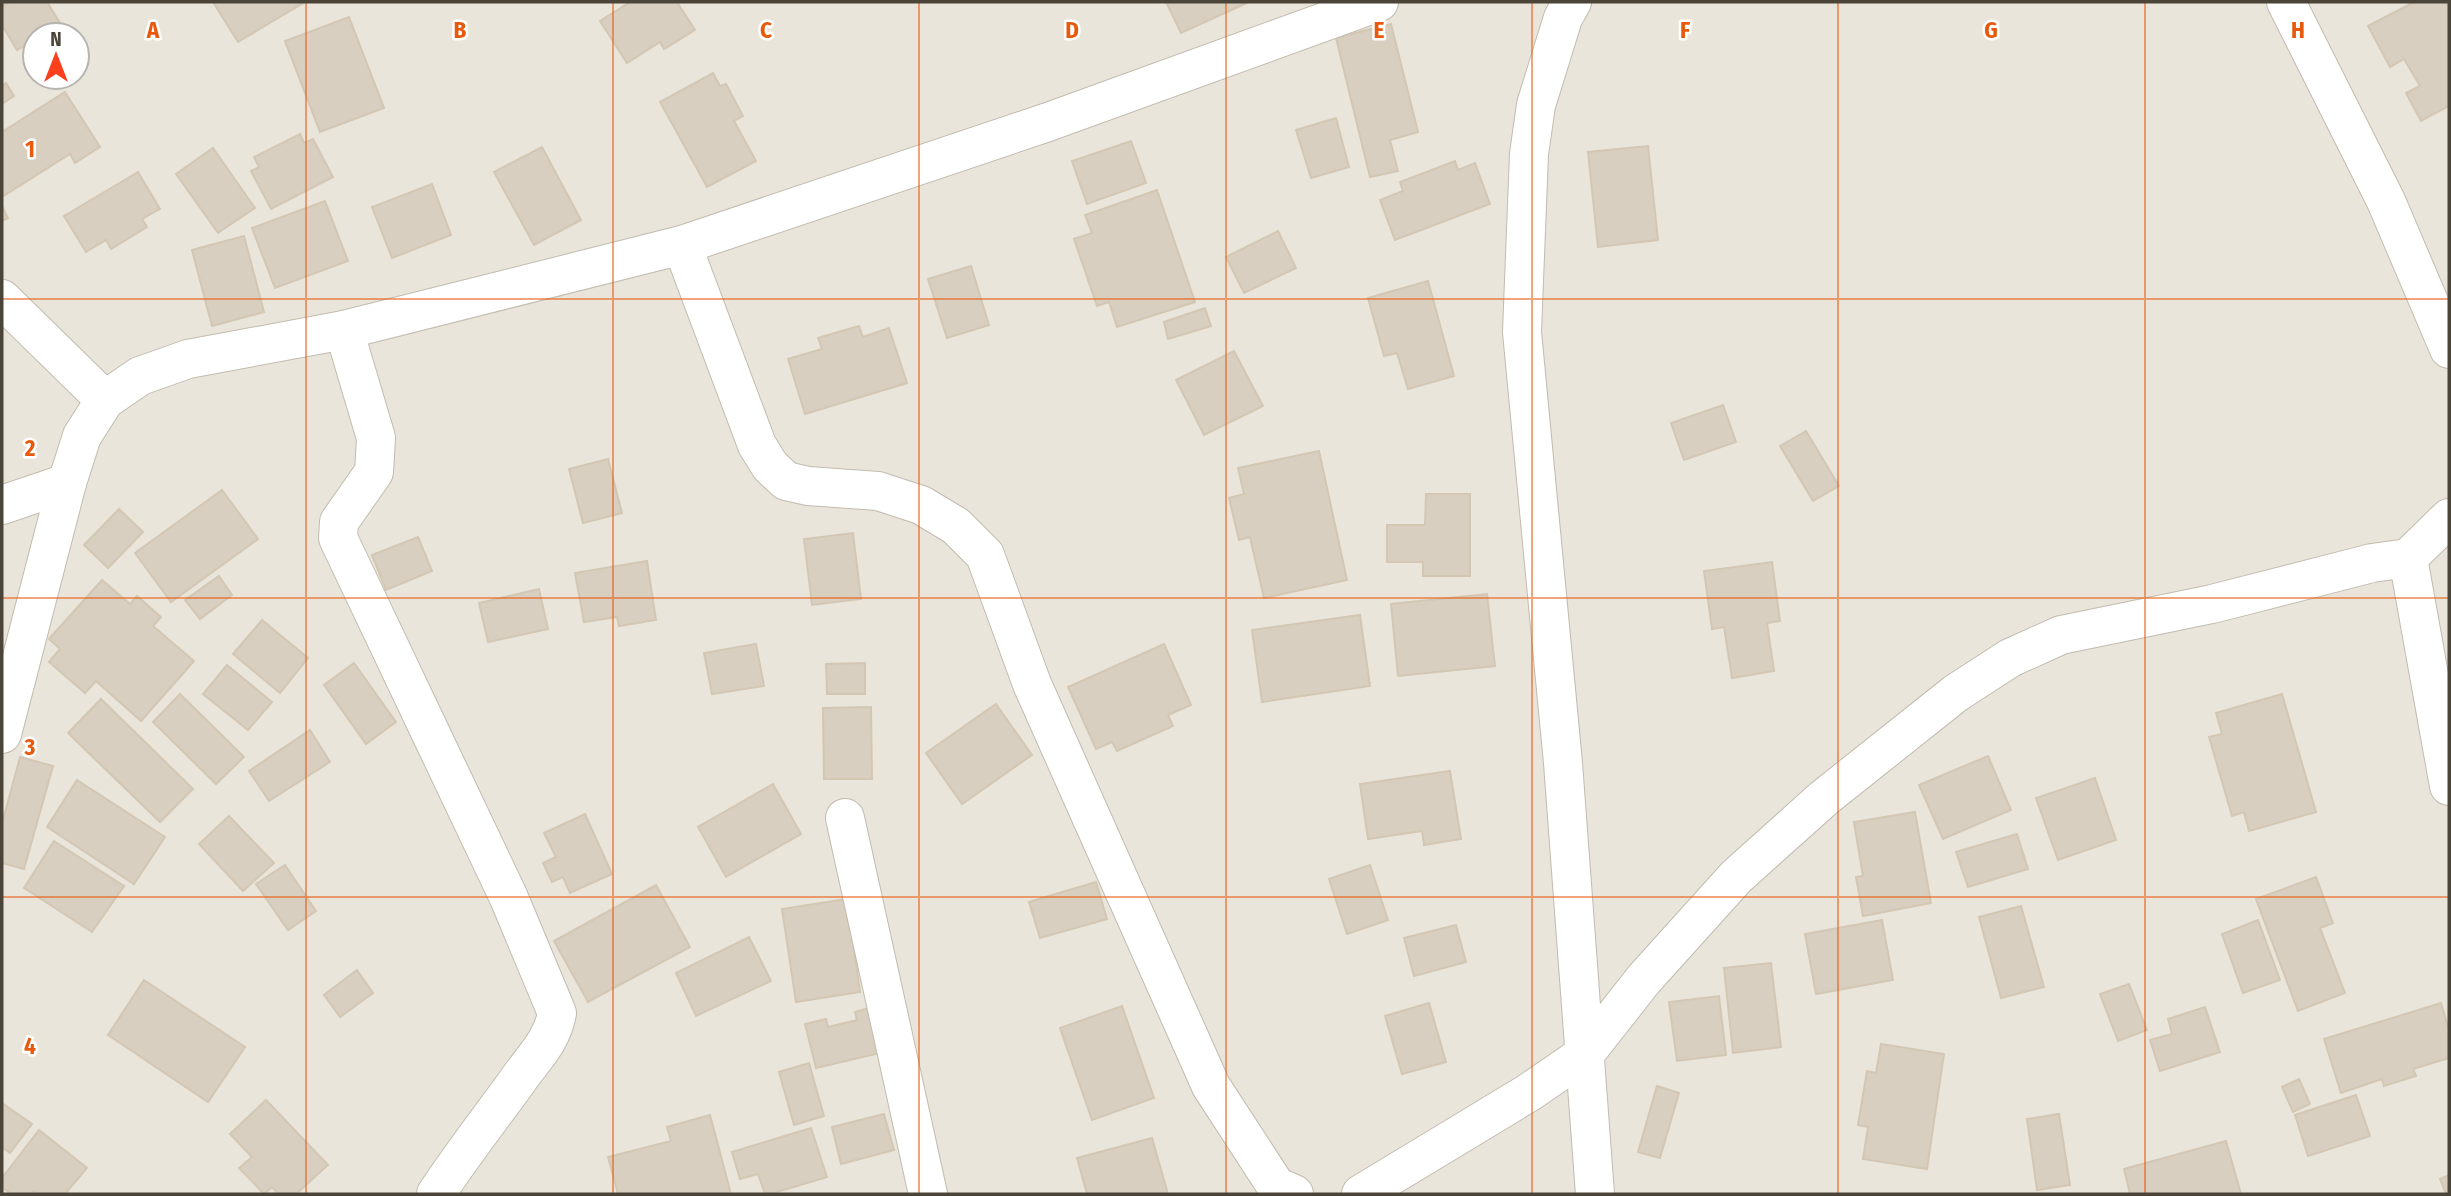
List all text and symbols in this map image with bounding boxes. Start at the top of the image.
text: A [146,16,160,44]
text: B [454,16,467,44]
text: C [760,16,772,44]
text: D [1065,16,1079,44]
text: E [1374,16,1385,44]
text: F [1680,16,1690,44]
text: G [1984,16,1998,44]
text: H [2291,16,2305,44]
north arrow [21,21,91,91]
text: N [50,28,62,51]
text: 1 [25,135,35,163]
text: 2 [24,434,36,462]
text: 3 [24,733,36,761]
text: 4 [24,1032,36,1060]

